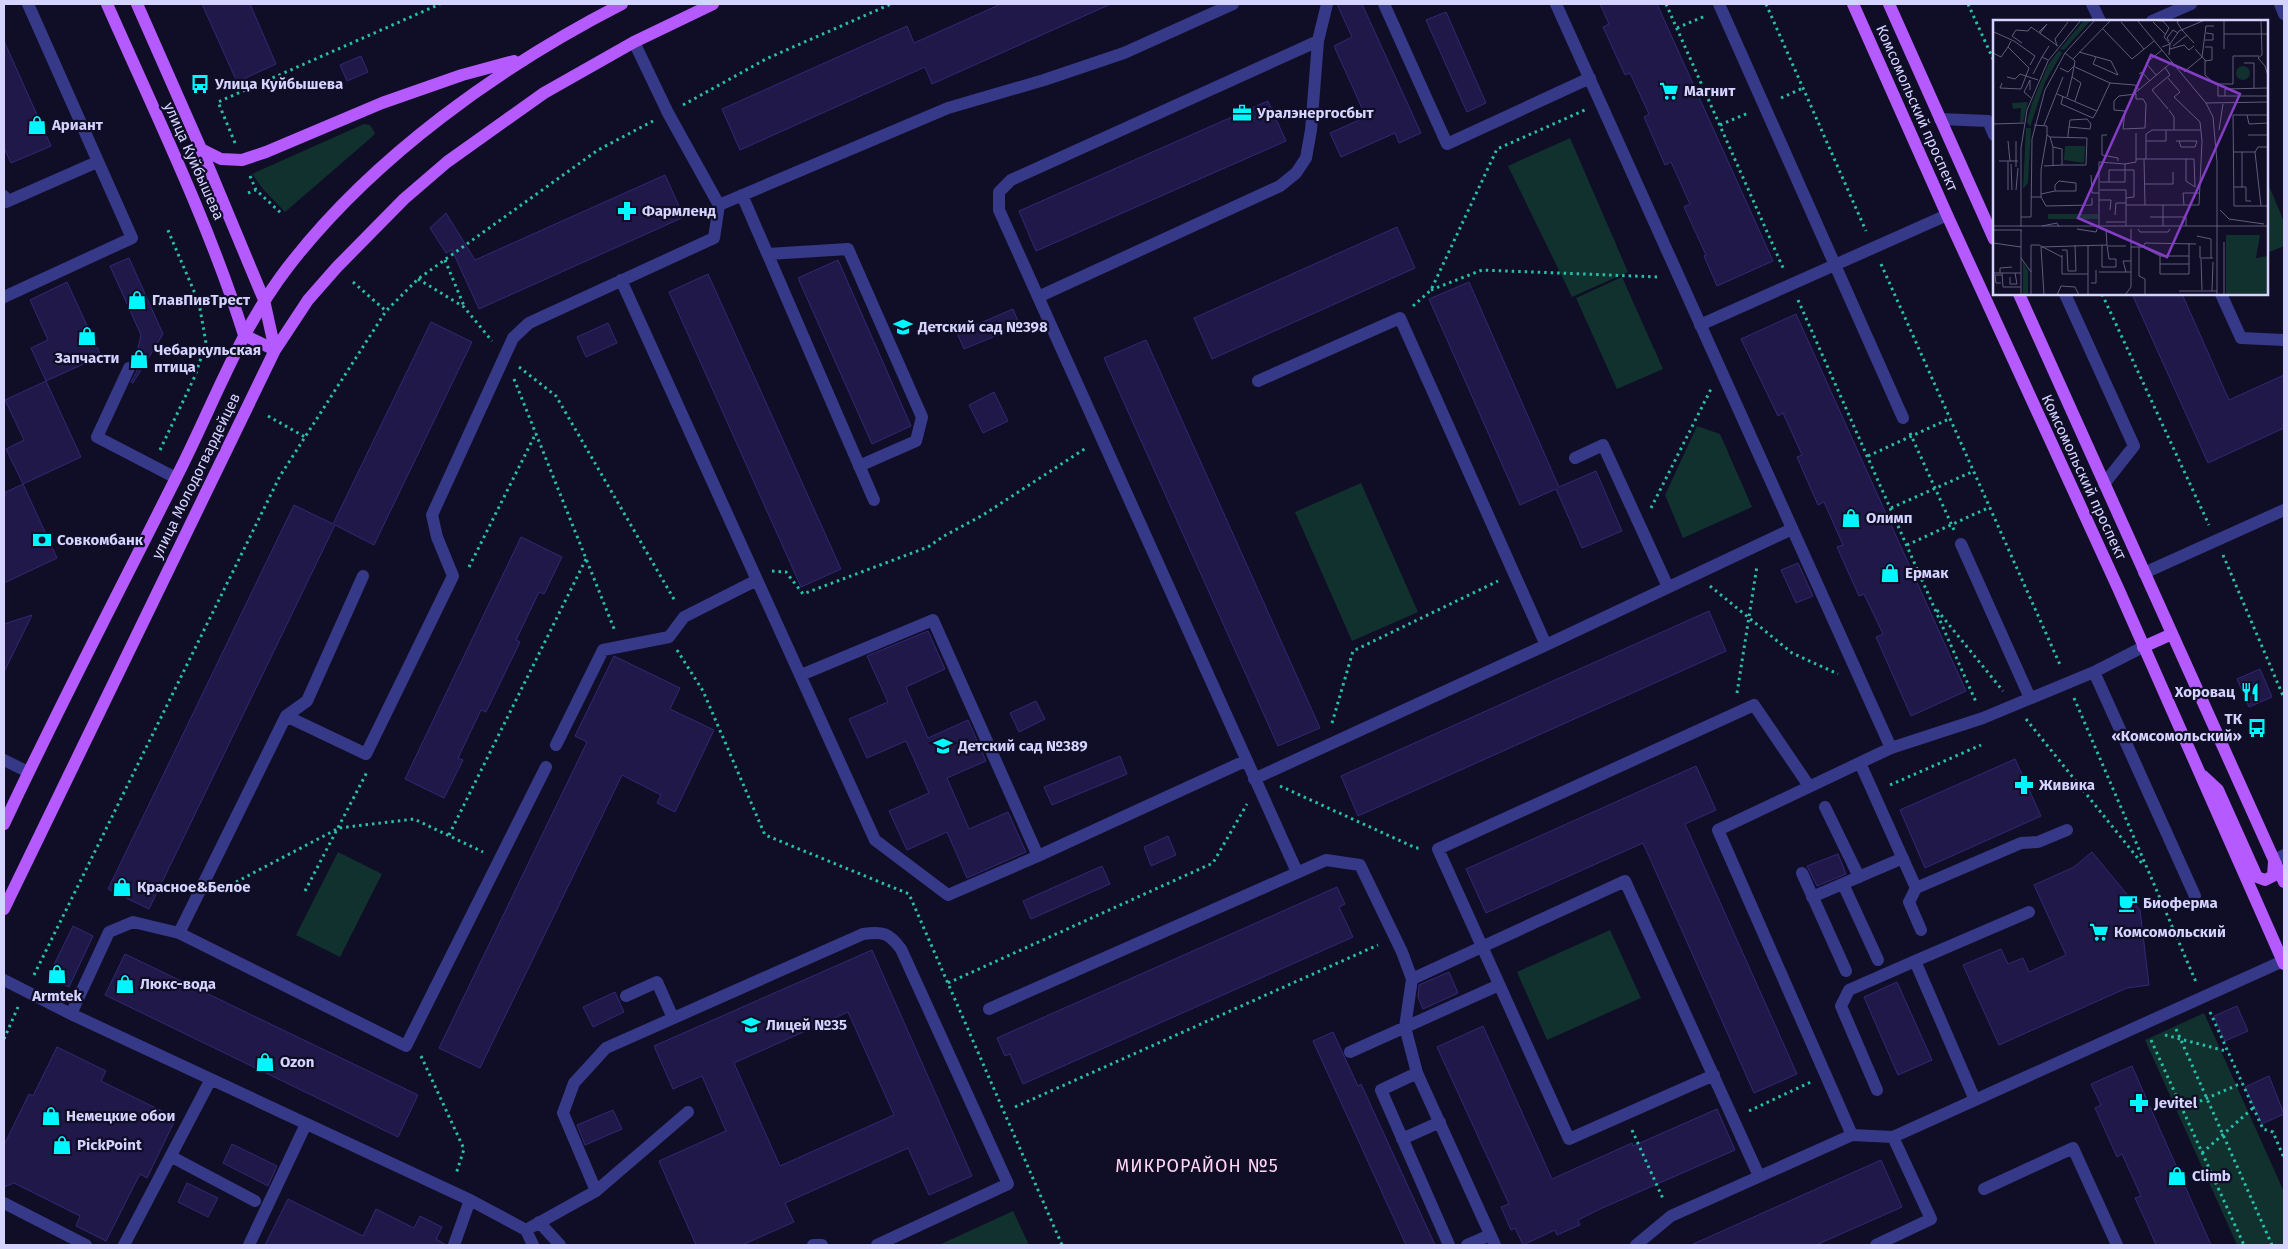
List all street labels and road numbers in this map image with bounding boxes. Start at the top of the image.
street label: Комсомольский проспект [1872,22,1962,194]
street label: улица Куйбышева [160,99,228,223]
street label: улица Молодогвардейцев [148,390,244,562]
street label: Комсомольский проспект [2038,391,2130,563]

